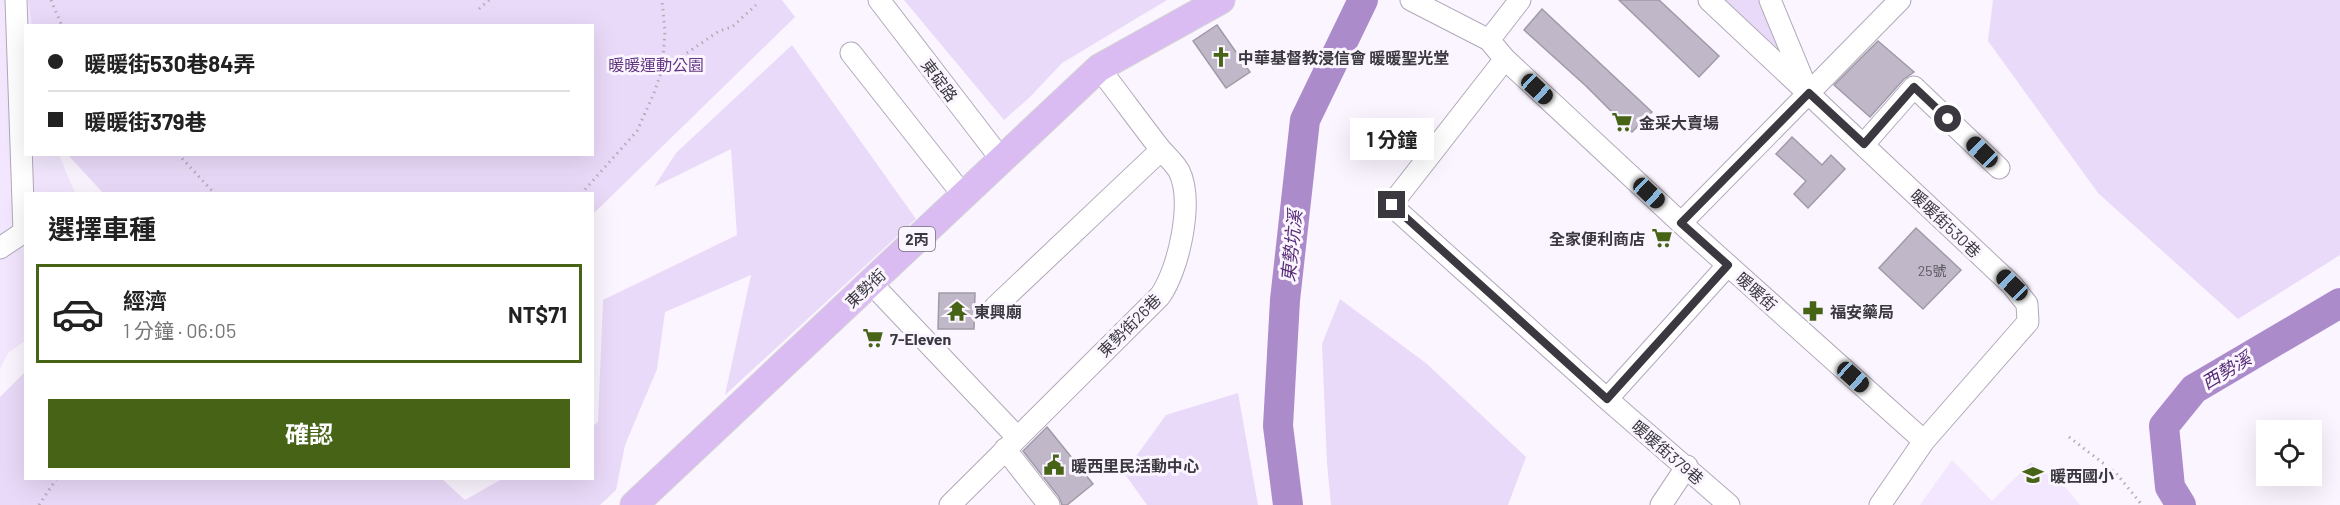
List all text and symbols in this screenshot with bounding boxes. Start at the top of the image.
church icon: 中華基督教浸信會 暖暖聖光堂 [1209,45,1233,69]
place label: 中華基督教浸信會 暖暖聖光堂 [1238,48,1449,67]
text: 暖暖街530巷84弄 [84,50,256,76]
park label: 暖暖運動公園 [608,55,704,74]
street label: 東碇路 [918,55,962,105]
car [1518,70,1556,108]
route start [1934,105,1961,132]
text: 暖暖街379巷 [84,108,206,134]
supermarket icon: 金采大賣場 [1610,110,1634,134]
place label: 金采大賣場 [1639,113,1719,132]
callout: 1 分鐘 [1350,118,1434,160]
text: 1 分鐘 [1366,127,1418,151]
car [1963,133,2001,171]
car [1630,174,1668,212]
street label: 暖暖街530巷 [1907,185,1985,261]
route end [1378,191,1405,218]
water label: 東勢坑溪 [1276,206,1306,283]
text: 選擇車種 [48,212,156,244]
supermarket icon: 全家便利商店 [1650,226,1674,250]
road number: 2丙 [899,227,935,251]
place label: 全家便利商店 [1549,229,1645,248]
house number: 25號 [1918,262,1946,279]
street label: 東勢街 [841,265,889,311]
car [1993,266,2031,304]
street label: 暖暖街 [1733,268,1781,314]
icon: car [51,287,105,341]
text: 經濟 [123,287,167,313]
street label: 東勢街26巷 [1094,290,1164,360]
temple icon: 東興廟 [945,299,969,323]
pharmacy icon: 福安藥局 [1801,299,1825,323]
text: NT$71 [508,301,567,327]
place label: 東興廟 [974,302,1022,321]
place label: 福安藥局 [1830,302,1894,321]
text: 1 分鐘 · 06:05 [123,318,236,342]
supermarket icon: 7-Eleven [861,326,885,350]
place label: 7-Eleven [890,329,951,348]
water label: 西勢溪 [2197,345,2257,393]
car [1834,358,1872,396]
button: 確認 [48,399,570,468]
street label: 暖暖街379巷 [1629,416,1707,488]
map controls [2256,420,2322,486]
button: locate [2256,420,2322,486]
public building icon: 暖西里民活動中心 [1042,453,1066,477]
place label: 暖西里民活動中心 [1071,456,1199,475]
school or university icon: 暖西國小 [2021,463,2045,487]
place label: 暖西國小 [2050,466,2114,485]

